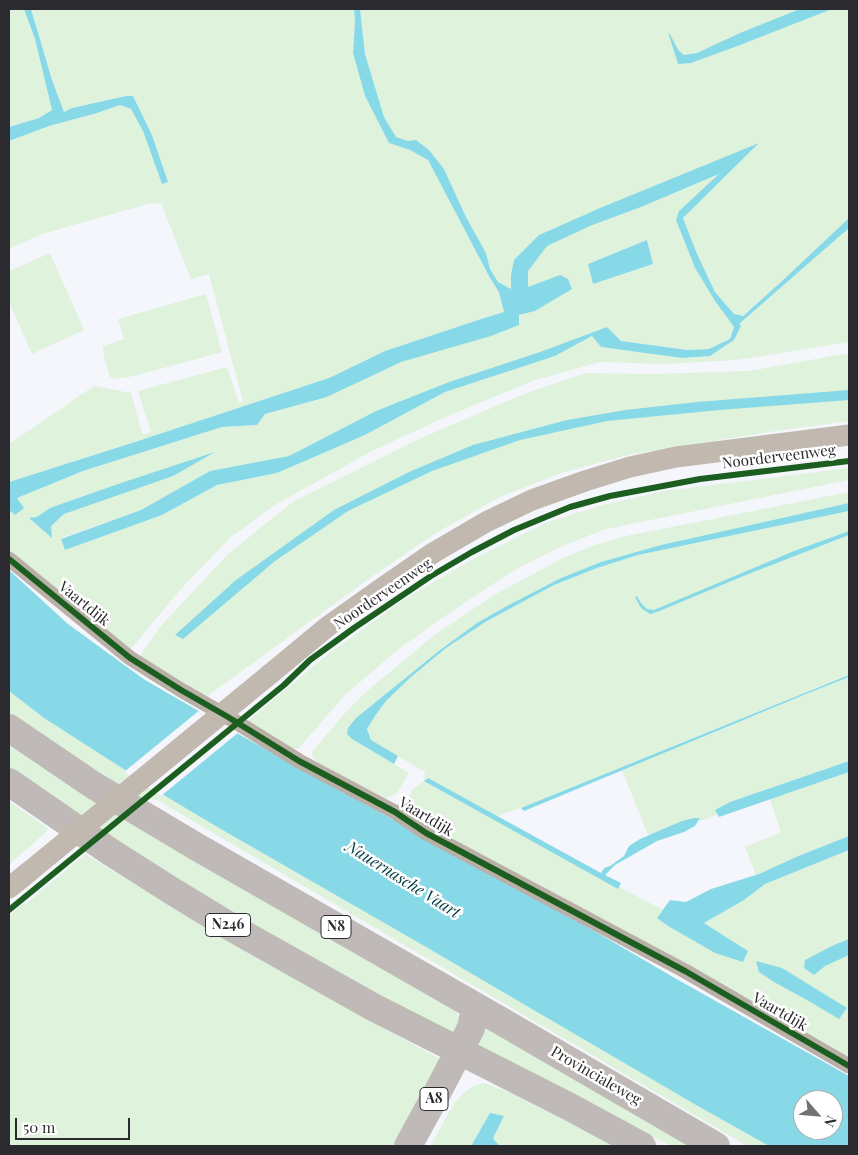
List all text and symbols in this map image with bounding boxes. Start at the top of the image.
street label: Noorderveenweg [721,441,837,473]
street label: Noorderveenweg [331,555,435,633]
street label: Vaartdijk [55,578,113,630]
street label: Vaartdijk [395,794,457,840]
water label: Nauernasche Vaart [342,837,464,923]
road number: N246 [206,914,250,936]
road number: N8 [321,916,351,939]
street label: Vaartdijk [749,989,811,1035]
street label: Provincialeweg [547,1043,645,1109]
road number: A8 [420,1088,448,1110]
north arrow [793,1090,843,1140]
scale bar [18,1108,132,1140]
text: N [820,1113,842,1130]
text: 50 m [23,1117,55,1137]

